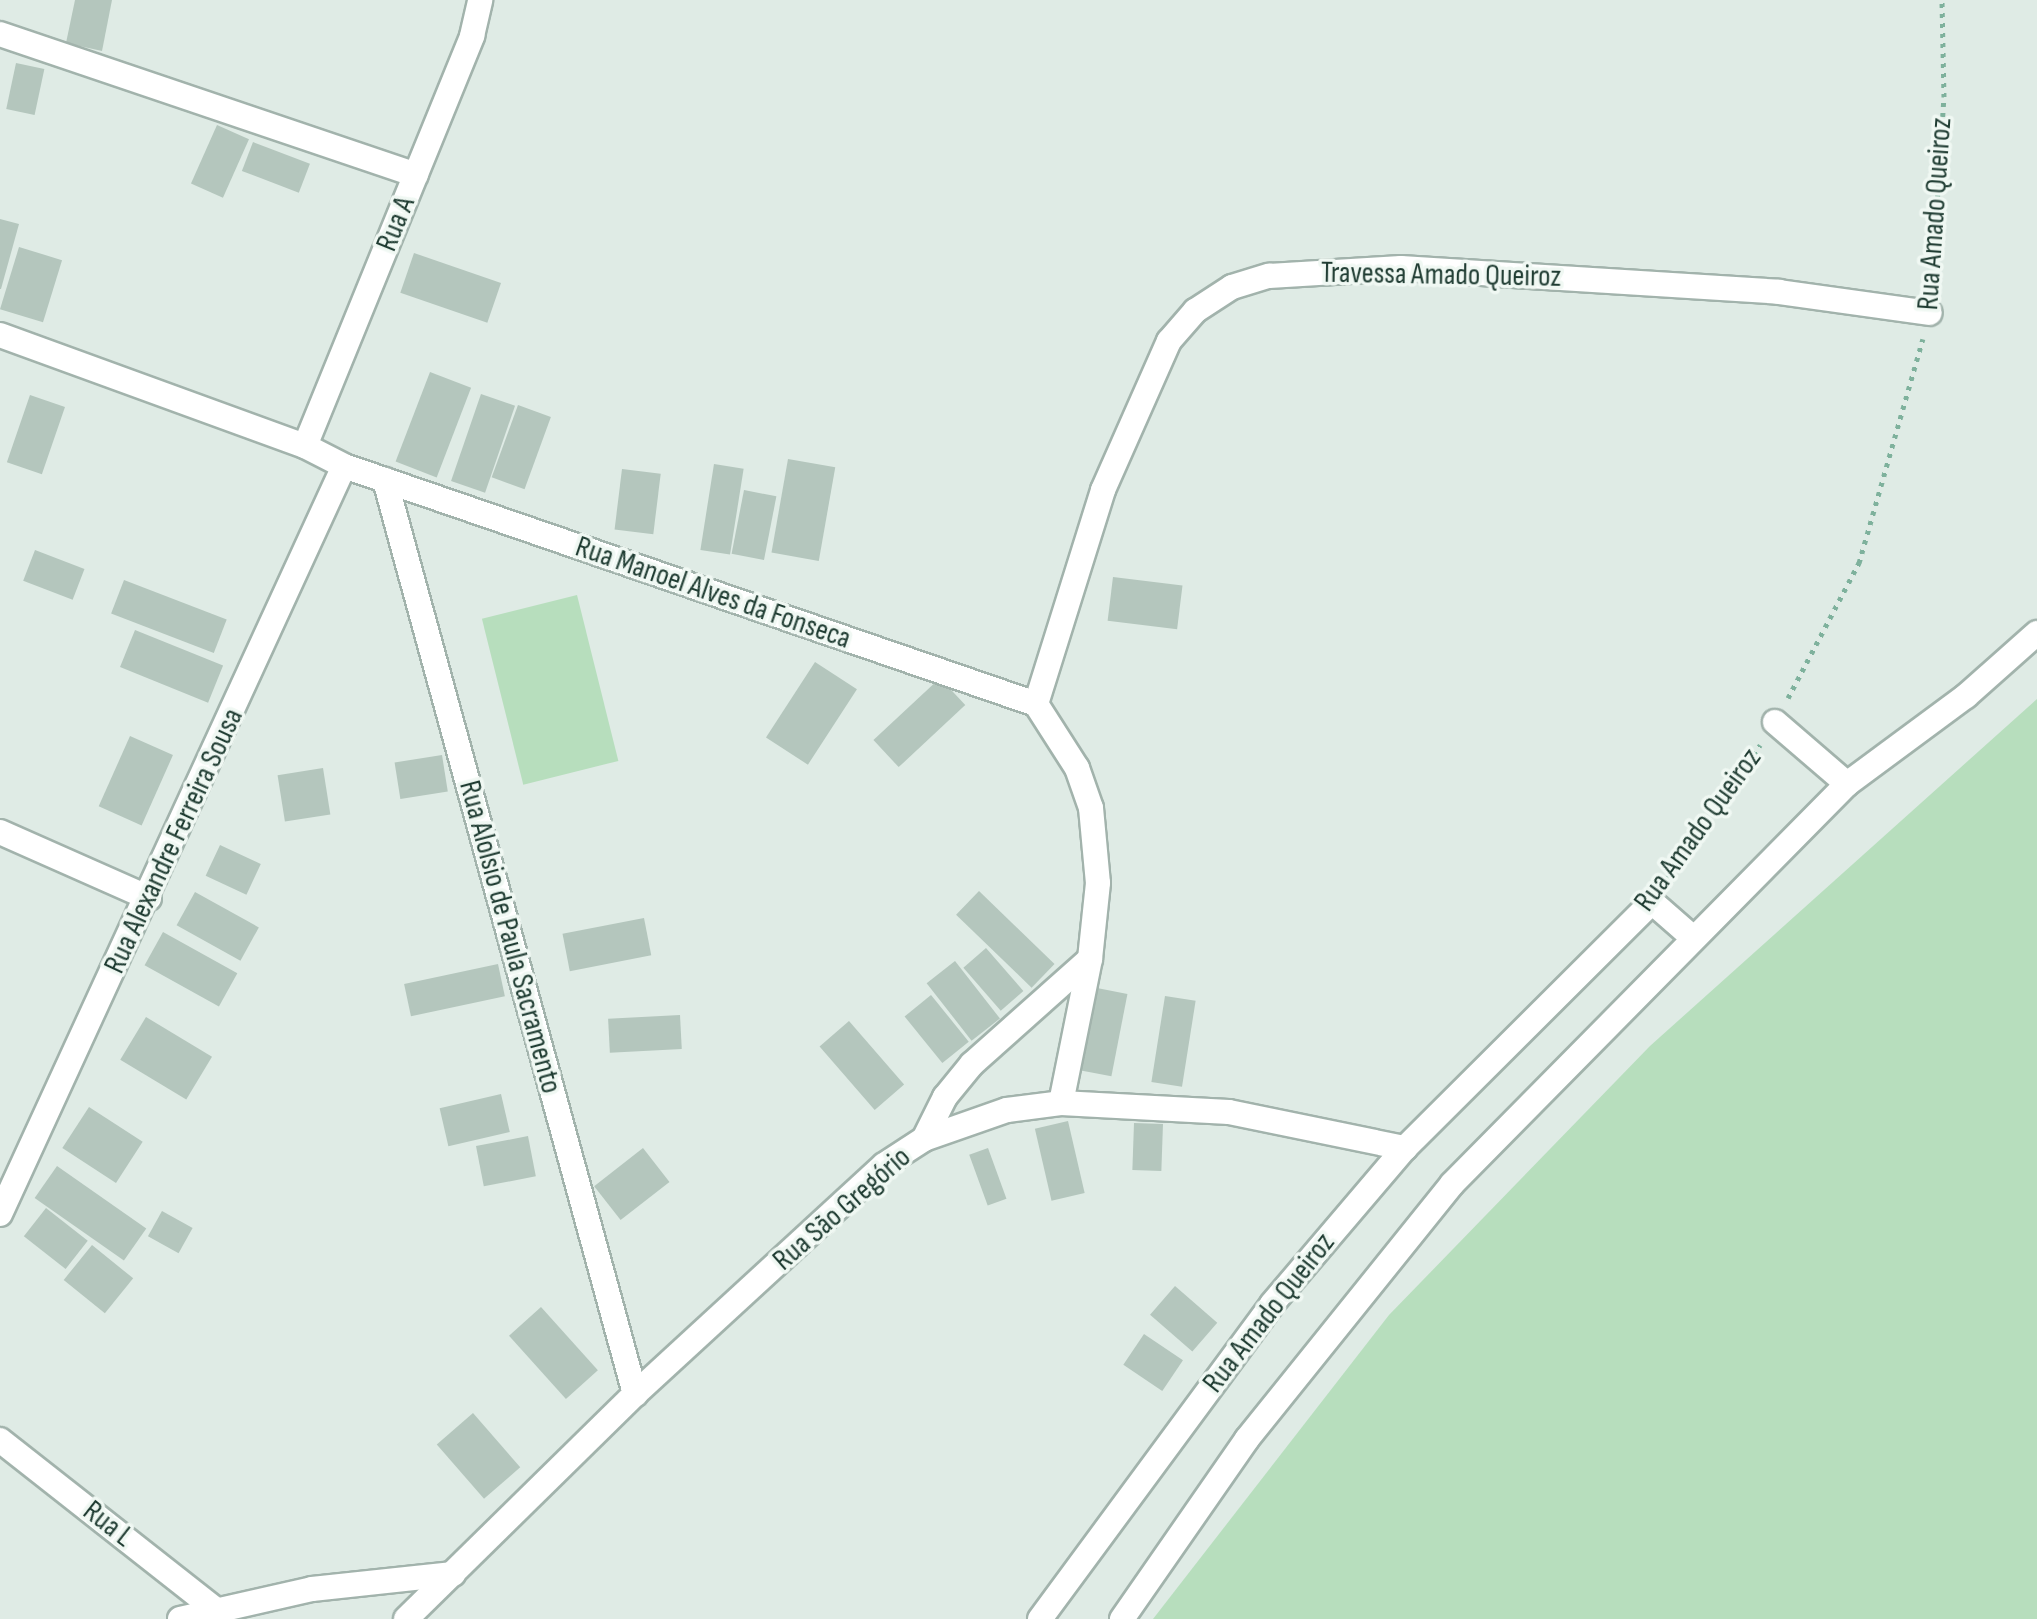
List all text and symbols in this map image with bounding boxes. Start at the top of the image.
street label: Rua Amado Queiroz [1910,117,1960,311]
street label: Rua A [369,191,423,257]
street label: Travessa Amado Queiroz [1321,255,1561,295]
street label: Rua Manoel Alves da Fonseca [571,529,855,657]
street label: Rua Alexandre Ferreira Sousa [97,703,251,979]
street label: Rua Amado Queiroz [1627,741,1769,919]
street label: Rua Alolsio de Paula Sacramento [451,777,569,1097]
street label: Rua São Gregório [766,1139,918,1279]
street label: Rua Amado Queiroz [1195,1226,1343,1400]
street label: Rua L [76,1493,140,1555]

